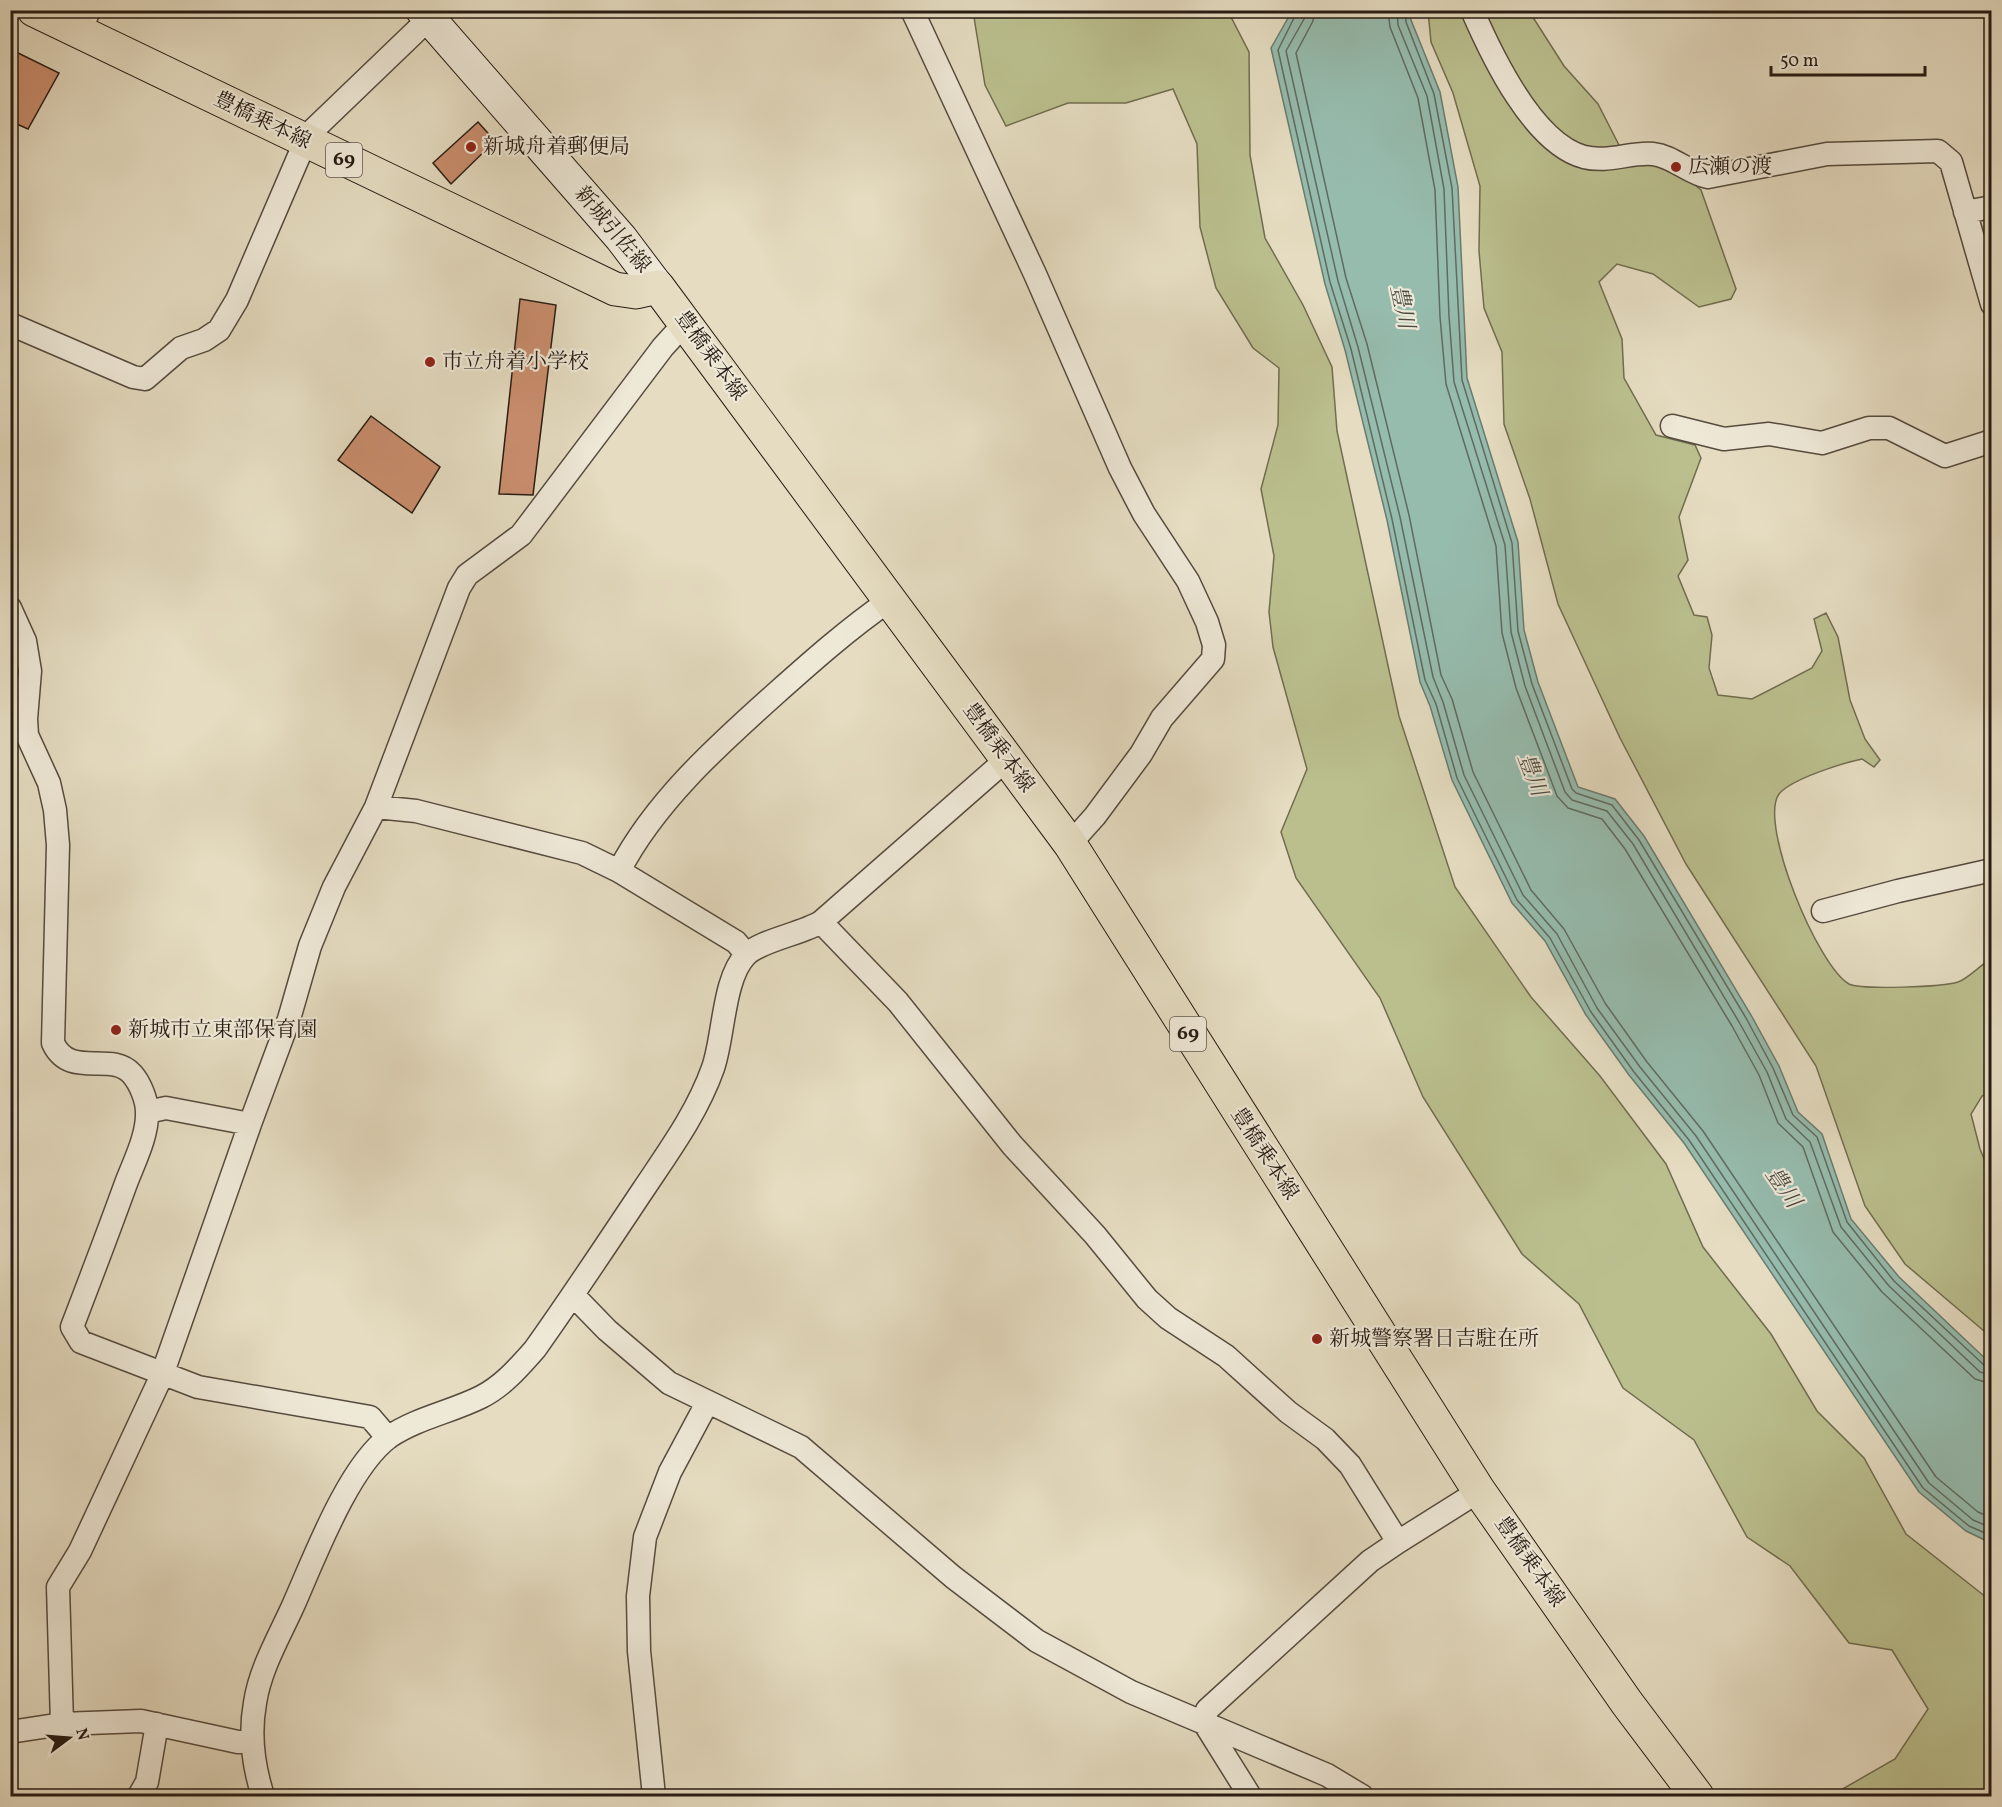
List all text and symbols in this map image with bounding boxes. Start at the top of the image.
scale bar [1771,39,1926,77]
text: 50 m [1780,49,1819,74]
street label: 豊橋乗本線 [208,85,316,157]
place label: 新城舟着郵便局 [483,133,630,162]
marker: 新城舟着郵便局 [464,140,478,154]
road number: 69 [326,143,362,177]
place label: 広瀬の渡 [1688,153,1772,182]
marker: 広瀬の渡 [1669,160,1683,174]
street label: 新城引佐線 [567,180,657,280]
water label: 豊川 [1381,282,1421,334]
street label: 豊橋乗本線 [667,305,753,407]
place label: 市立舟着小学校 [442,348,589,377]
marker: 市立舟着小学校 [423,355,437,369]
street label: 豊橋乗本線 [955,697,1041,799]
water label: 豊川 [1509,749,1554,803]
place label: 新城市立東部保育園 [128,1016,317,1045]
road number: 69 [1170,1017,1206,1051]
marker: 新城市立東部保育園 [109,1023,123,1037]
street label: 豊橋乗本線 [1223,1102,1305,1206]
water label: 豊川 [1757,1161,1808,1217]
place label: 新城警察署日吉駐在所 [1329,1325,1539,1354]
marker: 新城警察署日吉駐在所 [1310,1332,1324,1346]
street label: 豊橋乗本線 [1487,1511,1571,1613]
north arrow [39,1708,99,1768]
text: N [69,1726,94,1743]

